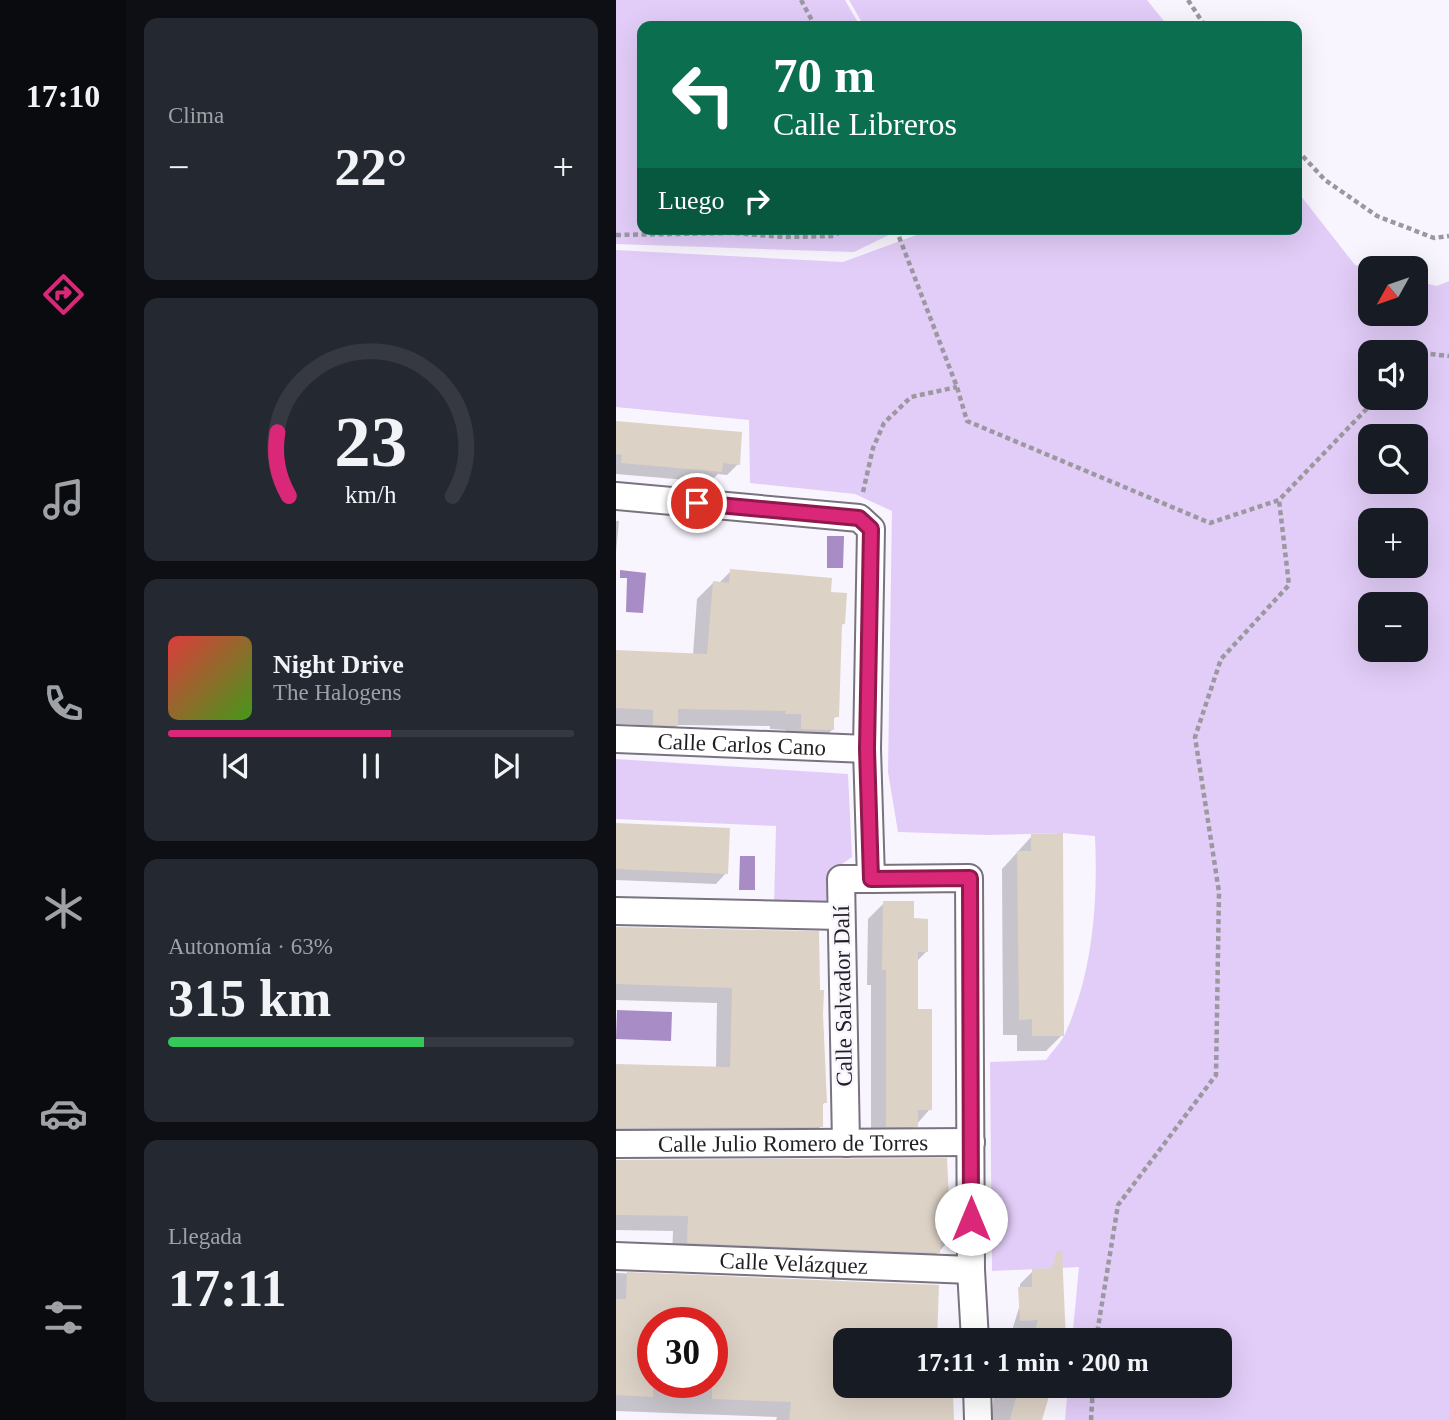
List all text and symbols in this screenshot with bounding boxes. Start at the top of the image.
text: 70 m [773,48,875,103]
icon: left [658,49,749,140]
text: 17:10 [26,78,100,114]
text: Clima [168,103,224,128]
text: Calle Libreros [773,106,957,142]
text: 22° [335,139,407,196]
text: − [168,146,189,188]
text: + [553,146,574,188]
icon: right [738,182,776,220]
text: Luego [658,186,724,215]
north arrow [1358,256,1428,326]
map controls [1358,256,1428,662]
icon: directions [39,270,88,319]
button: sound [1358,340,1428,410]
text: 23 [335,401,407,482]
button: search [1358,424,1428,494]
pin [667,473,727,533]
icon: music [39,475,88,524]
text: km/h [345,480,397,507]
icon: arrive [678,484,716,522]
button: + [1358,508,1428,578]
button: − [1358,592,1428,662]
text: Night Drive [273,650,404,679]
icon: phone [39,679,88,728]
text: The Halogens [273,680,401,705]
street label: Calle Carlos Cano [657,728,827,760]
icon: previous [217,747,255,785]
icon: pause [352,747,390,785]
icon: next [487,747,525,785]
icon: climate [39,884,88,933]
street label: Calle Salvador Dalí [829,904,857,1087]
text: Autonomía · 63% [168,934,333,959]
text: 315 km [168,970,331,1027]
icon: car [39,1089,88,1138]
street label: Calle Julio Romero de Torres [658,1130,928,1156]
position arrow [934,1182,1008,1256]
text: Llegada [168,1224,242,1249]
street label: Calle Velázquez [719,1248,869,1278]
text: 17:11 [168,1260,286,1317]
icon: filters [39,1293,88,1342]
speed limit sign: 30 [637,1307,728,1398]
text: 17:11 · 1 min · 200 m [916,1348,1149,1377]

